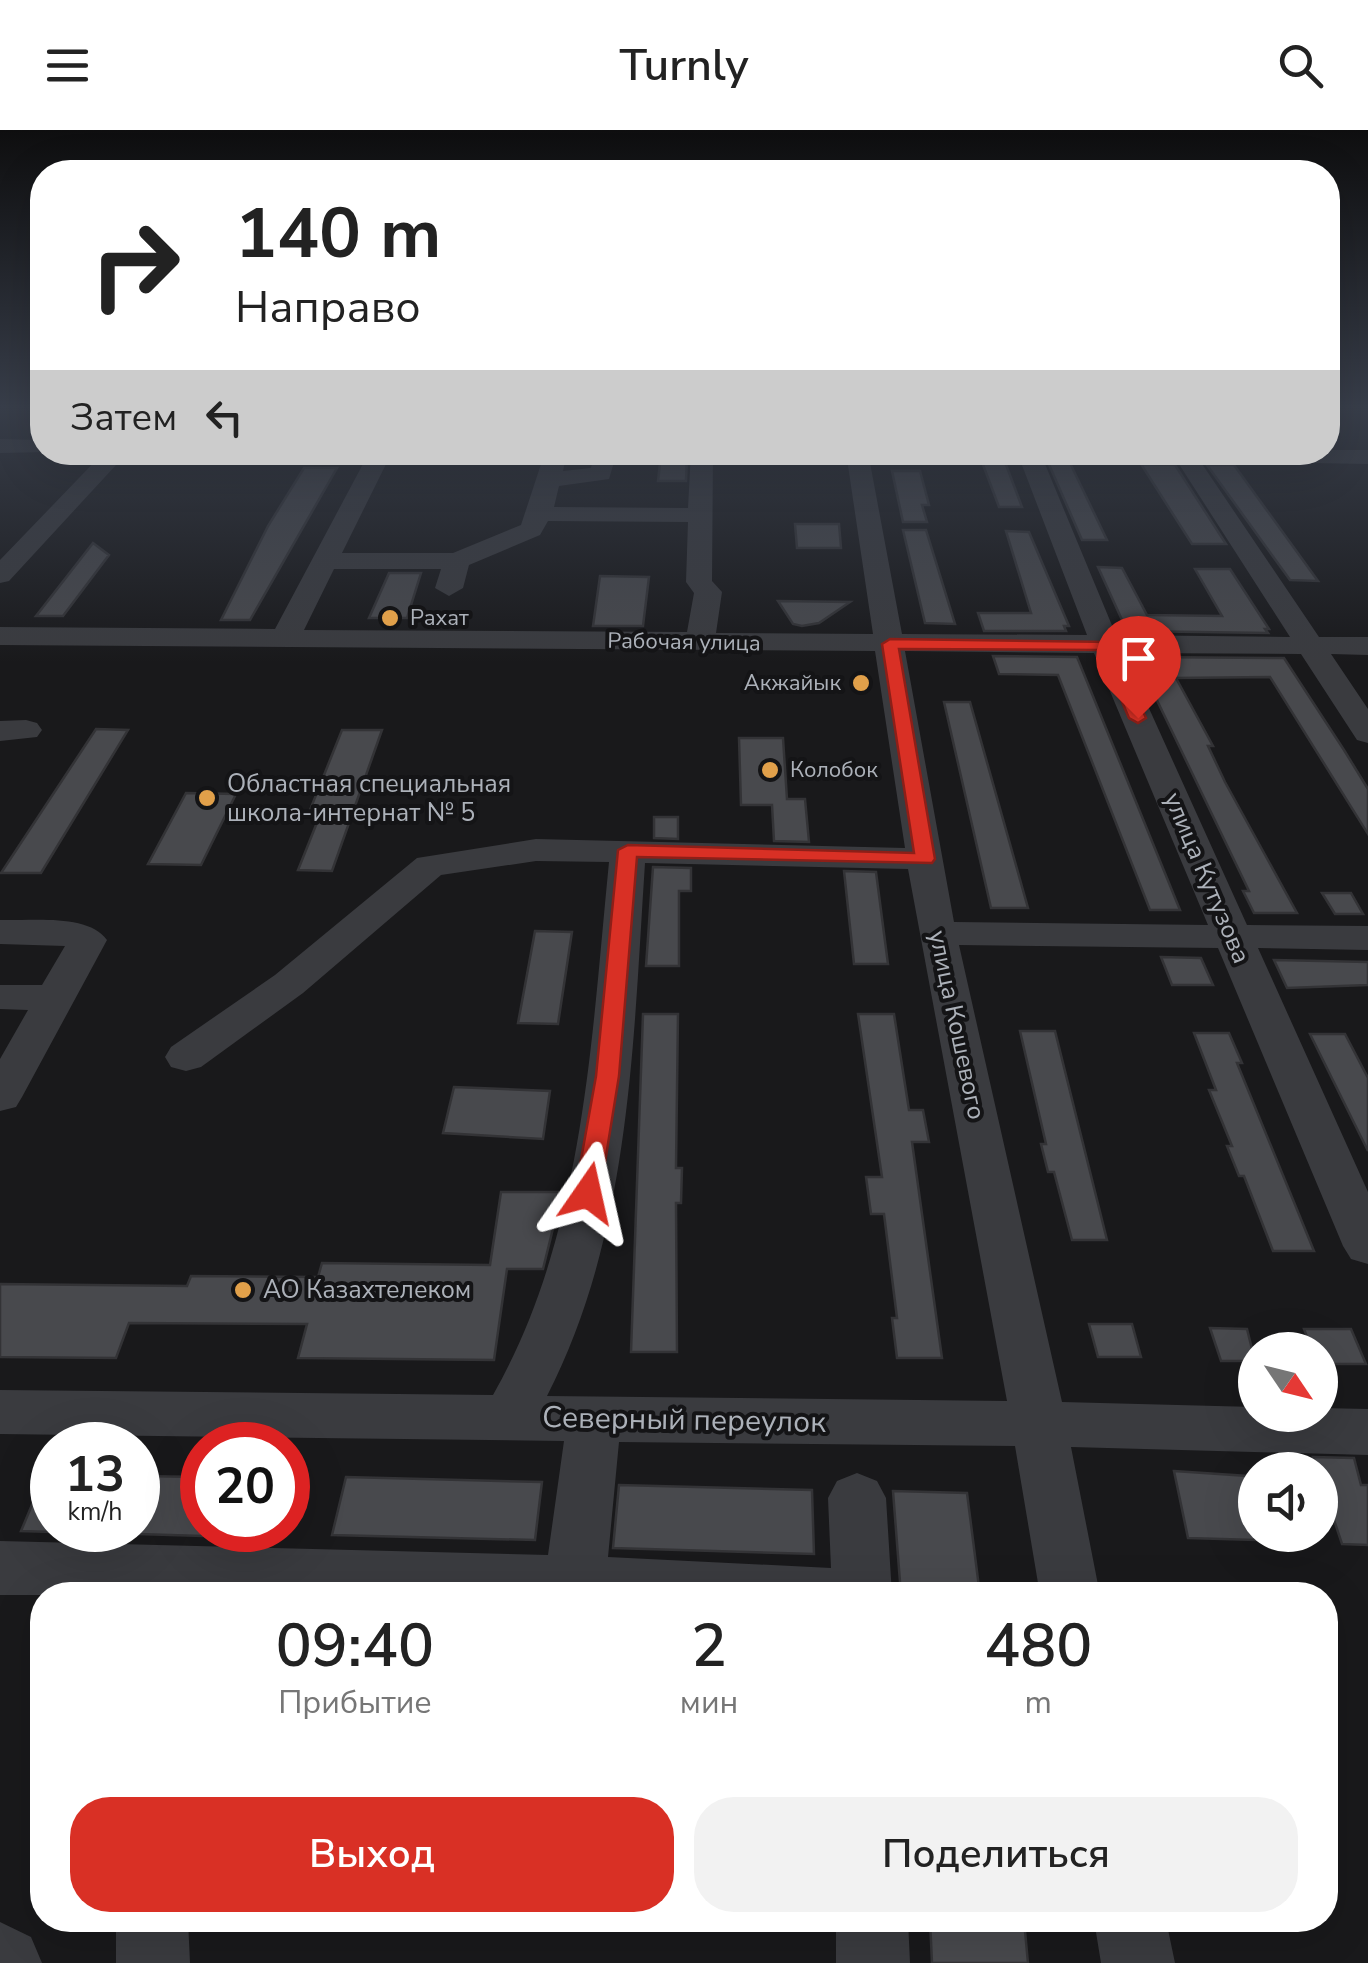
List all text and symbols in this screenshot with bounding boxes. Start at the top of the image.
text: Turnly [619,35,749,96]
icon: menu [40,38,95,93]
icon: search [1273,38,1328,93]
text: 140 m [235,186,441,282]
icon: right [70,200,200,330]
text: Направо [235,277,421,338]
icon: left [197,390,252,445]
text: Затем [70,392,177,443]
place label: Рахат [410,603,469,633]
marker: Рахат [379,607,401,629]
pin [1096,616,1181,719]
street label: Рабочая улица [607,626,761,658]
icon: arrive [1111,631,1166,686]
place label: Акжайык [744,668,841,698]
marker: Акжайык [850,672,872,694]
place label: Колобок [790,755,878,785]
marker: Колобок [759,759,781,781]
place label: Областная специальная школа-интернат № 5 [227,767,511,830]
marker: Областная специальная школа-интернат № 5 [196,787,218,809]
street label: улица Кутузова [1156,787,1258,969]
street label: улица Кошевого [920,927,994,1123]
position arrow [536,1141,640,1245]
place label: АО Казахтелеком [263,1273,471,1307]
marker: АО Казахтелеком [232,1279,254,1301]
north arrow [1238,1332,1338,1432]
map controls [1238,1332,1338,1552]
street label: Северный переулок [542,1397,826,1443]
speed limit sign: 20 [180,1422,310,1552]
text: 13 [65,1440,125,1509]
button: sound [1238,1452,1338,1552]
text: km/h [67,1495,123,1529]
text: 09:40 [276,1605,434,1687]
text: 2 [691,1605,727,1687]
text: 480 [984,1605,1092,1687]
text: Прибытие [278,1681,432,1724]
text: мин [680,1681,738,1724]
text: m [1024,1681,1052,1724]
button: Выход [70,1797,674,1912]
button: Поделиться [694,1797,1298,1912]

